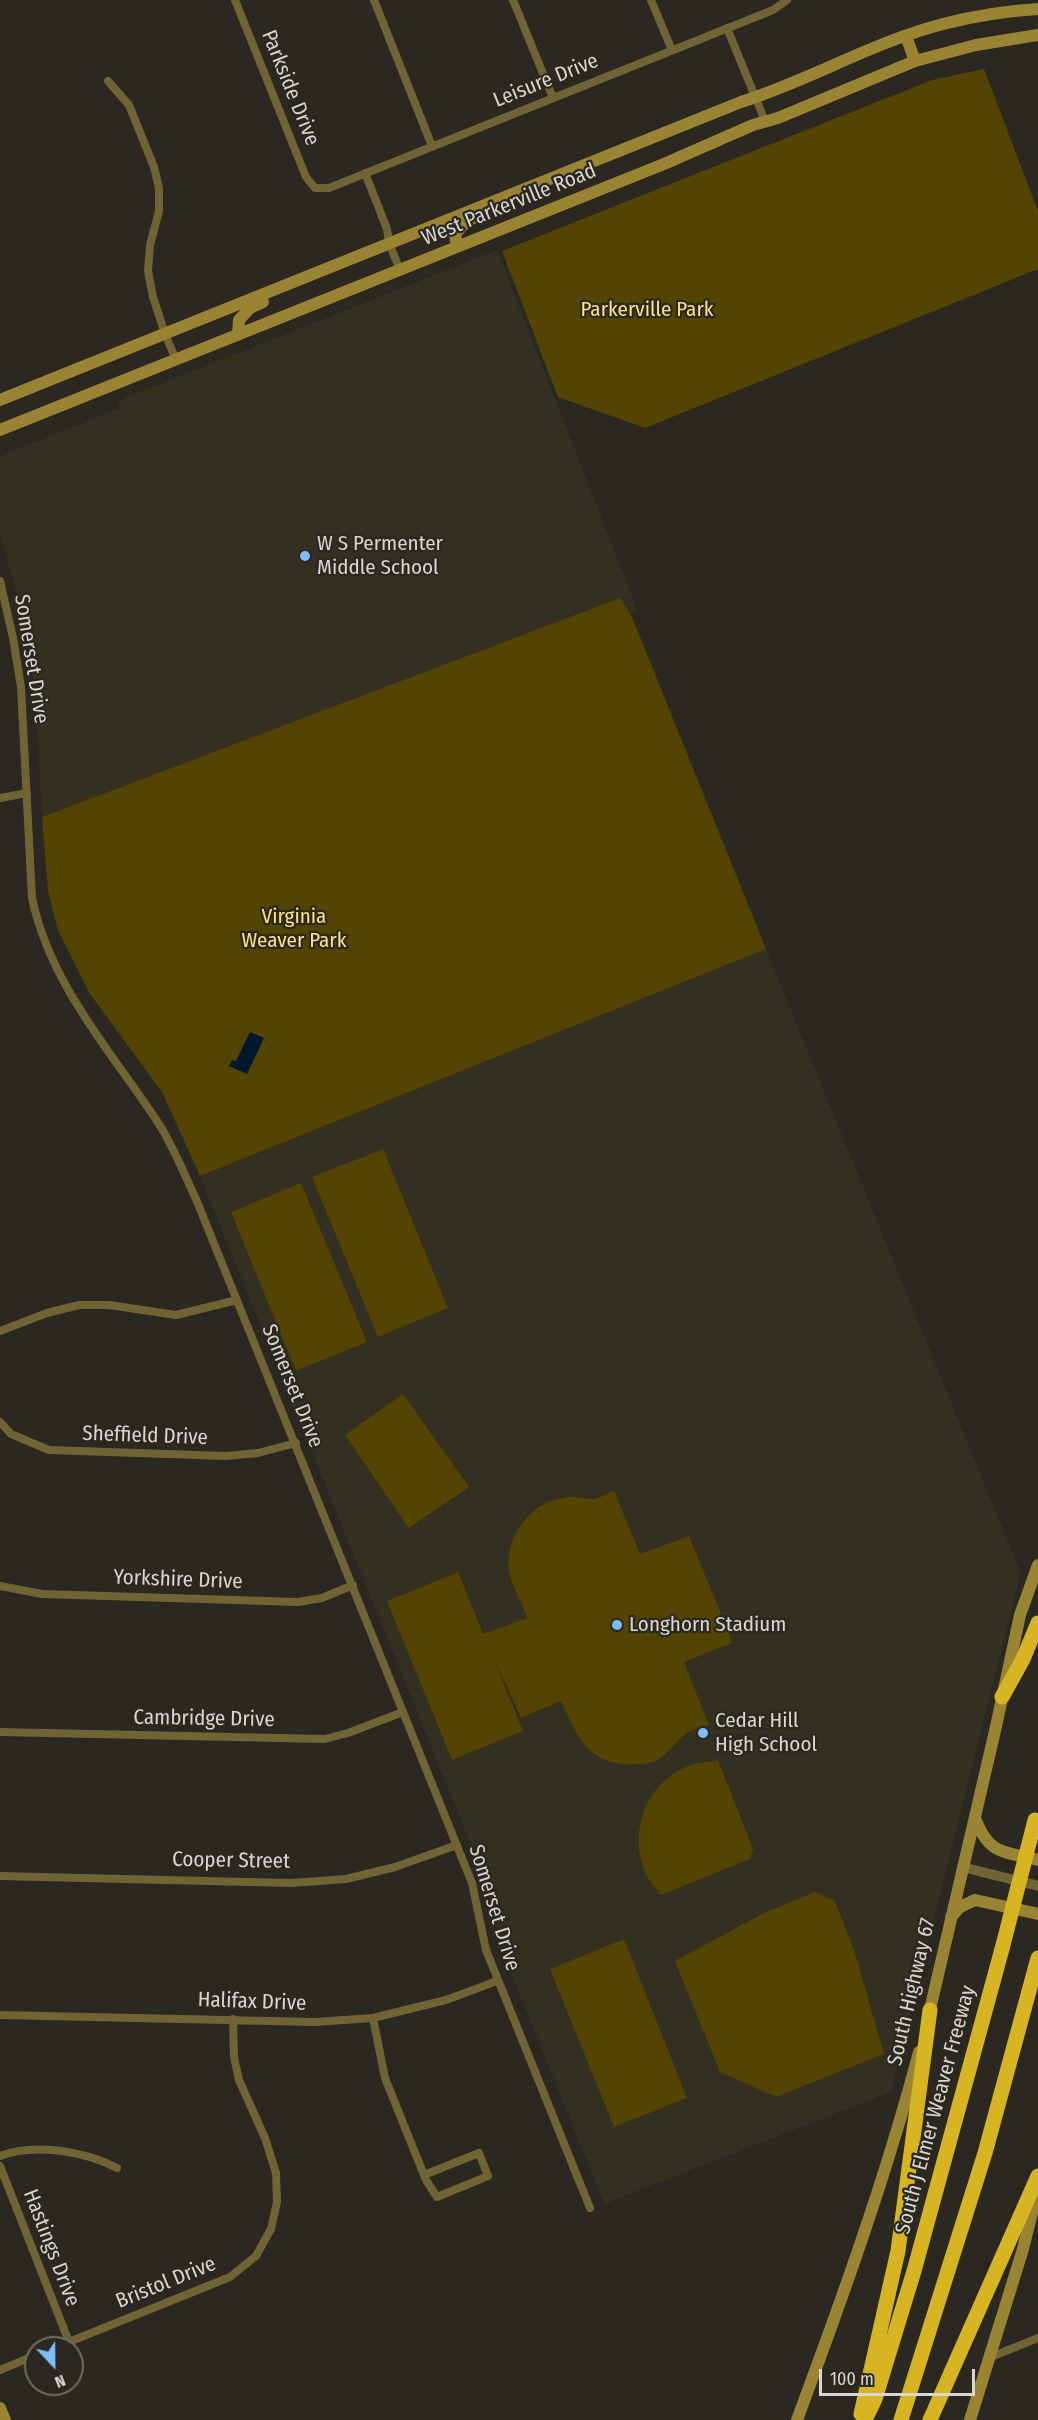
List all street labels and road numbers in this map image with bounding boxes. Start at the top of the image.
street label: Parkside Drive [255,27,325,149]
street label: Leisure Drive [490,49,602,113]
street label: West Parkerville Road [418,158,600,252]
street label: Somerset Drive [8,593,54,725]
street label: Somerset Drive [256,1321,328,1451]
street label: Sheffield Drive [82,1421,208,1451]
street label: Yorkshire Drive [113,1565,243,1595]
street label: Cambridge Drive [133,1705,275,1733]
street label: Somerset Drive [463,1842,525,1974]
street label: Cooper Street [172,1847,290,1875]
street label: South Highway 67 [883,1916,941,2068]
street label: South J Elmer Weaver Freeway [891,1983,981,2237]
street label: Halifax Drive [197,1988,307,2016]
street label: Hastings Drive [17,2186,85,2310]
street label: Bristol Drive [112,2252,220,2314]

